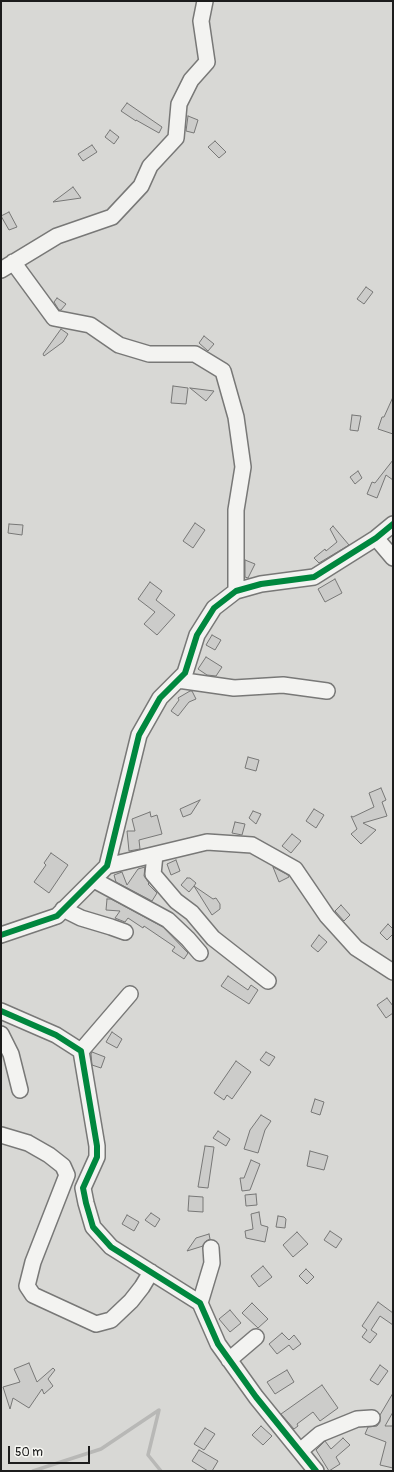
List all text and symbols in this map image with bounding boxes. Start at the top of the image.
scale bar [10,1438,92,1464]
text: 50 m [15,1445,43,1460]

